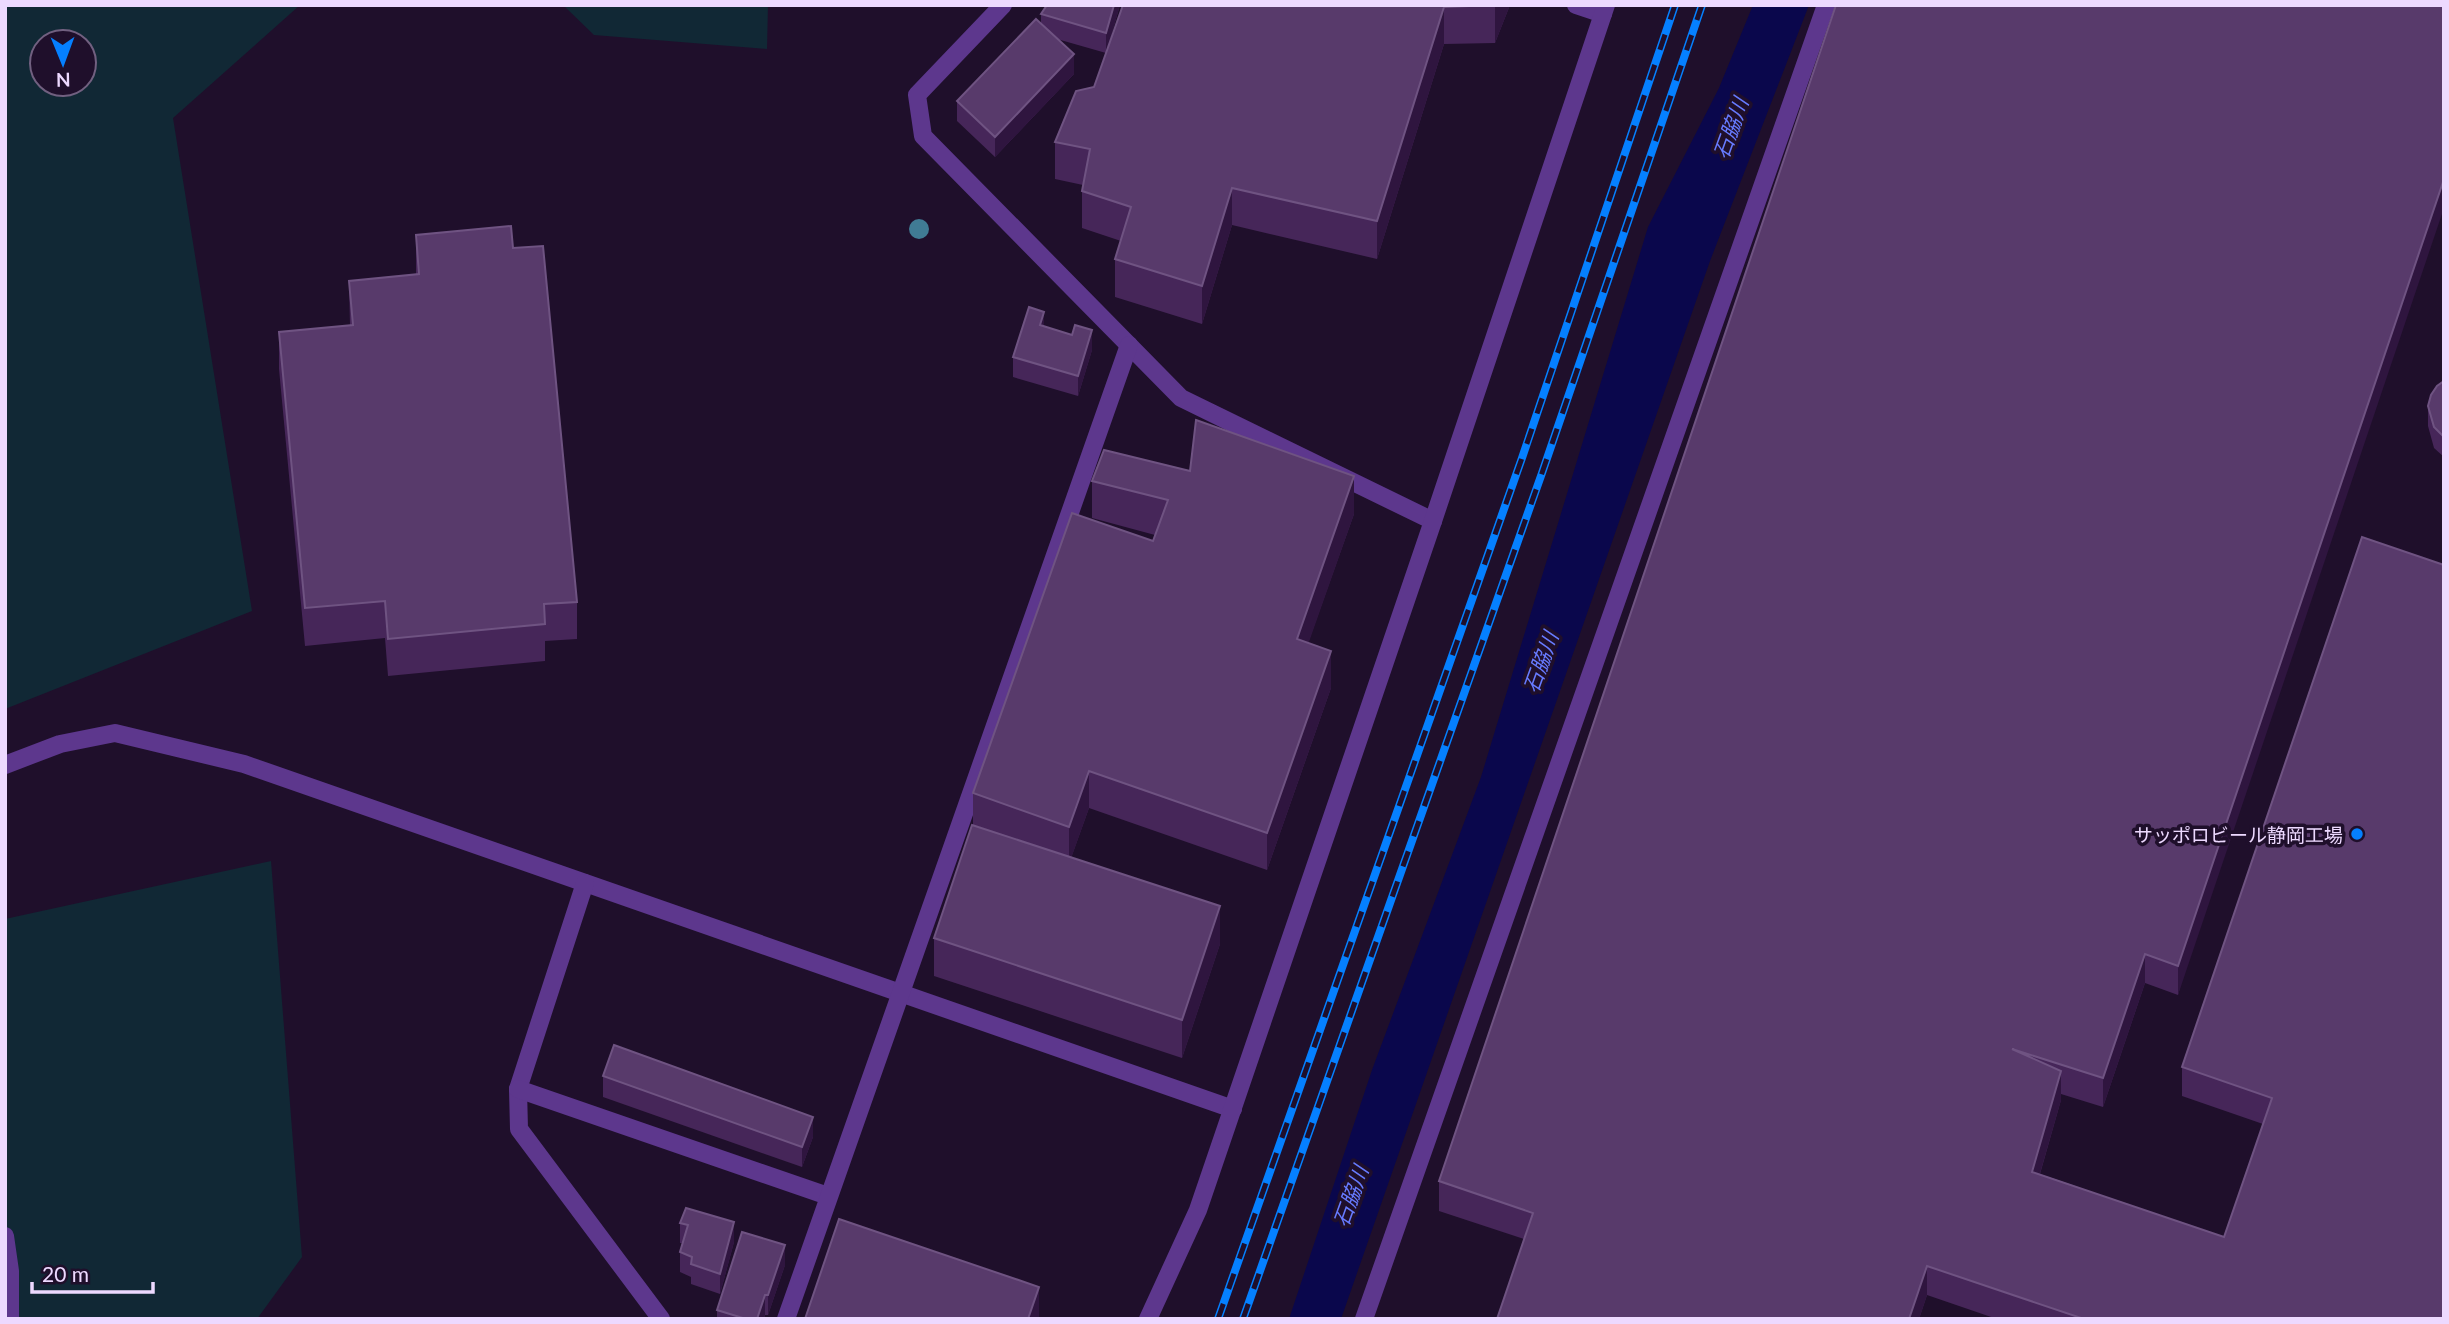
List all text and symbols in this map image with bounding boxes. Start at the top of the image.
north arrow [28,28,98,98]
text: N [56,69,71,92]
water label: 石脇川 [1707,92,1753,162]
water label: 石脇川 [1517,626,1563,696]
place label: サッポロビール静岡工場 [2134,823,2343,846]
marker: サッポロビール静岡工場 [2349,826,2365,842]
water label: 石脇川 [1327,1160,1373,1230]
scale bar [32,1250,152,1294]
text: 20 m [42,1261,89,1286]

